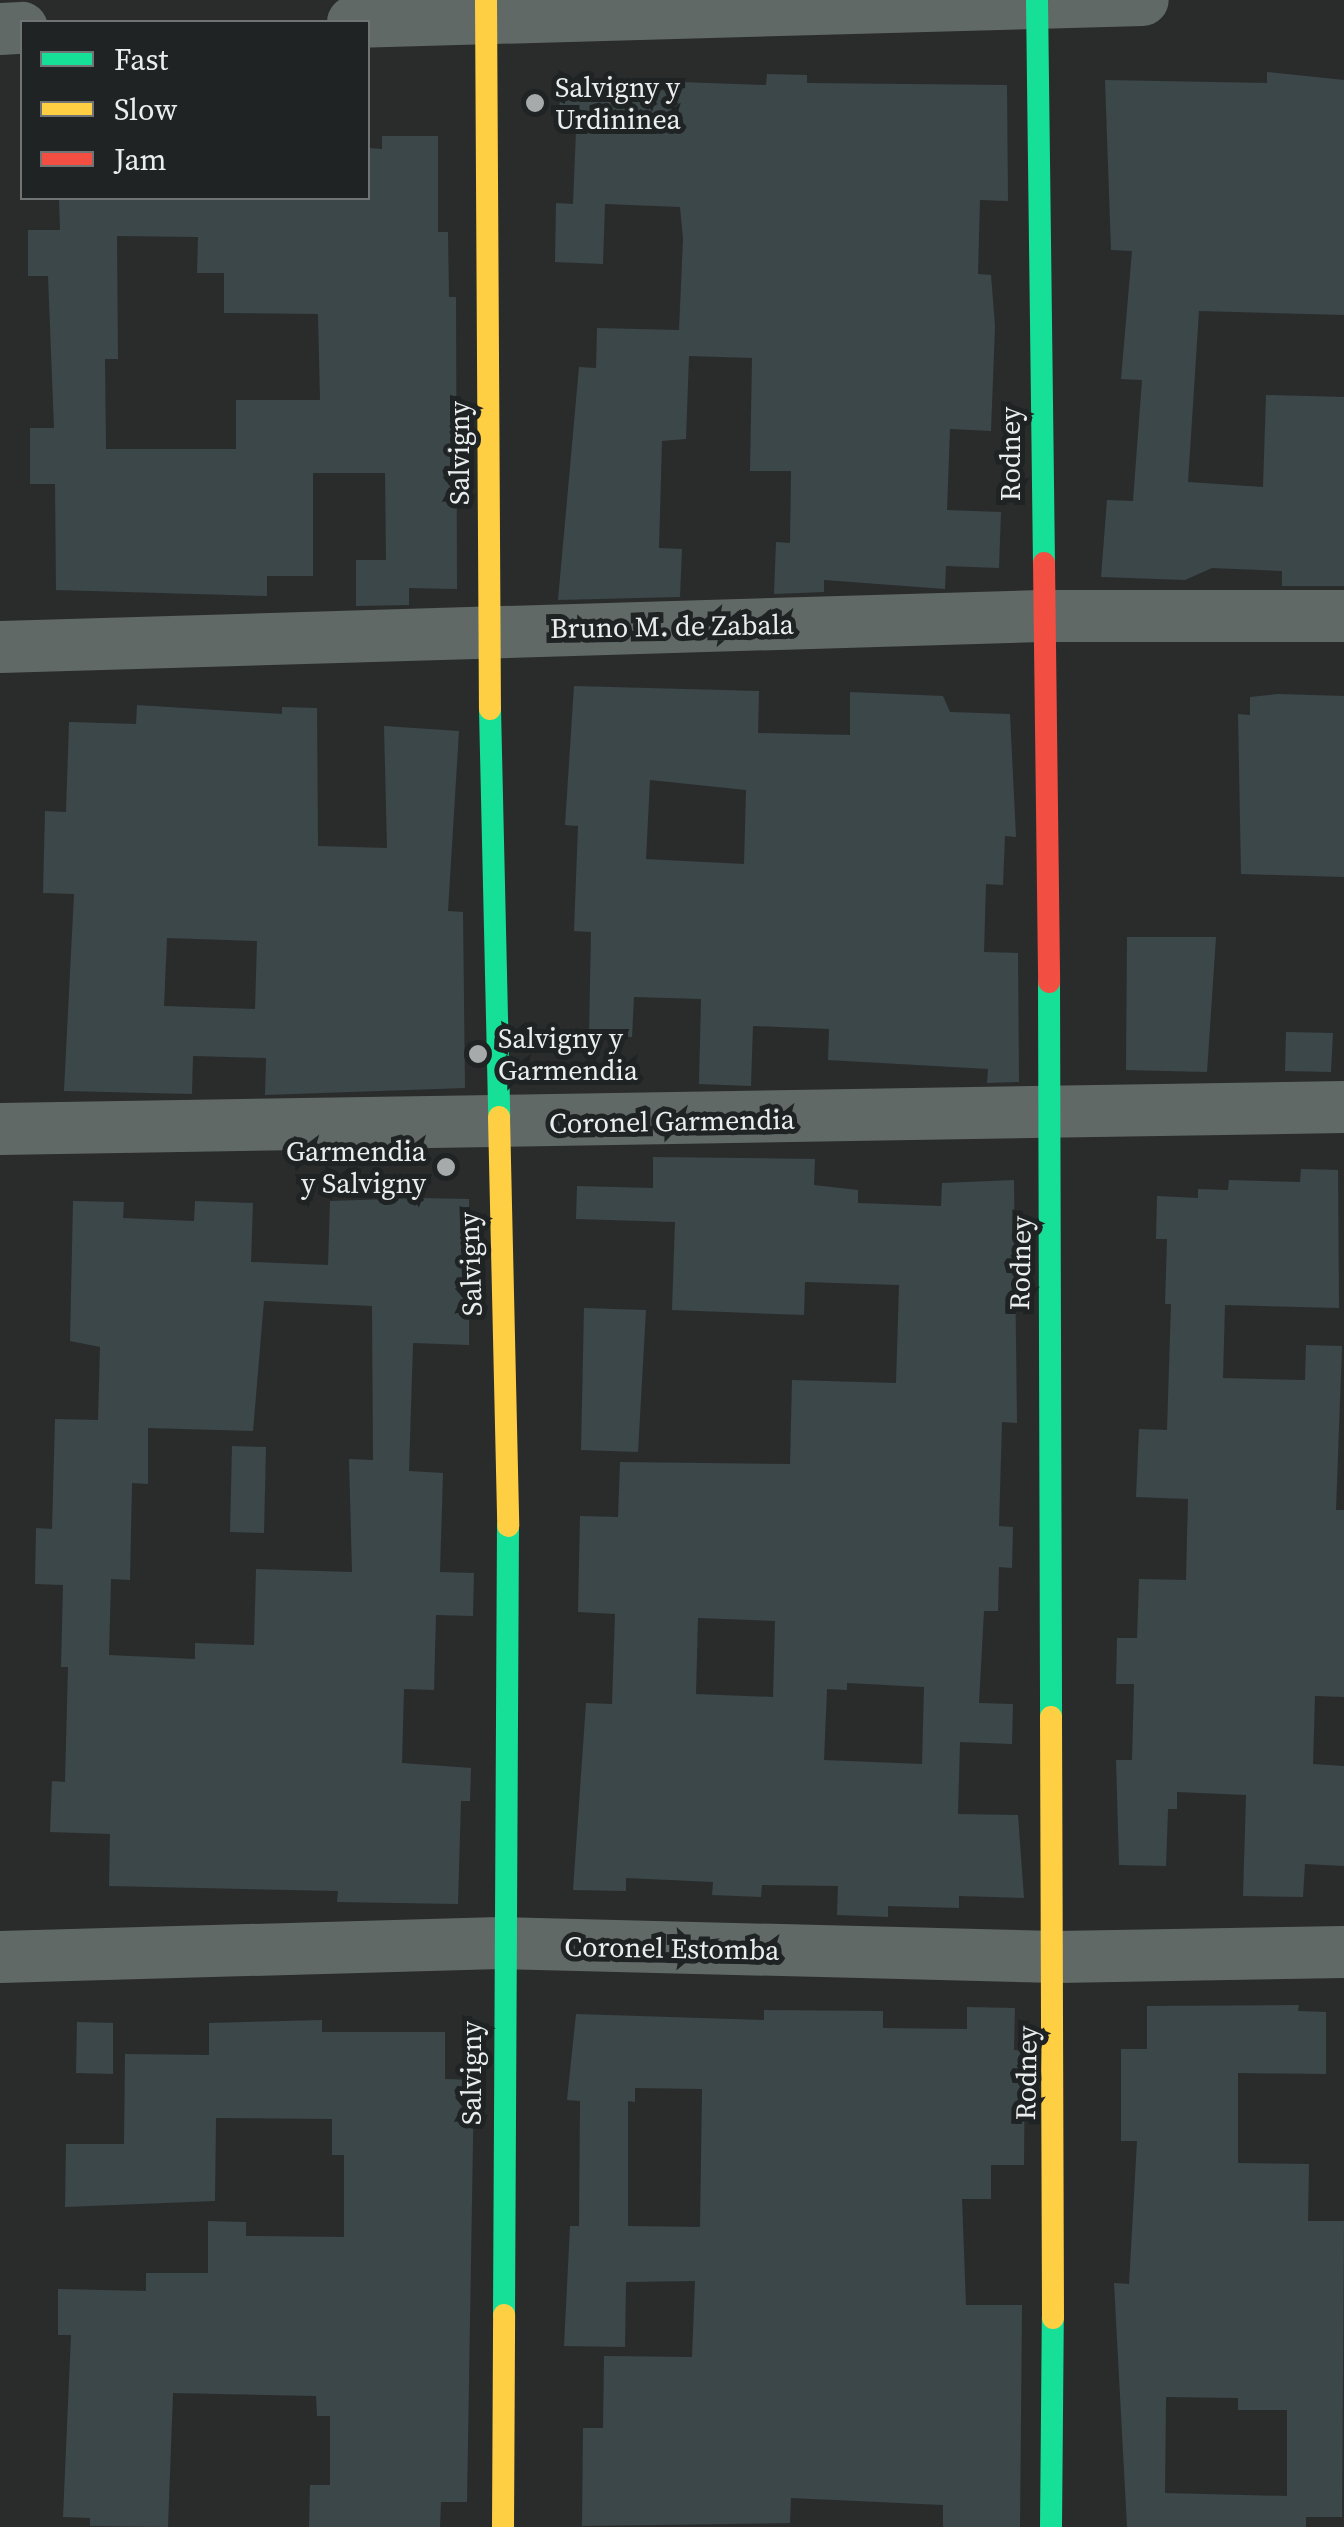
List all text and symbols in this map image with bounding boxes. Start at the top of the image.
legend [20,20,370,200]
text: Fast [114,39,168,80]
place label: Salvigny y Urdininea [555,70,681,136]
text: Slow [114,89,177,130]
marker: Salvigny y Urdininea [524,92,546,114]
text: Jam [114,139,167,180]
street label: Salvigny [442,401,476,505]
street label: Rodney [993,407,1027,501]
street label: Bruno M. de Zabala [550,607,794,645]
place label: Salvigny y Garmendia [498,1021,638,1087]
marker: Salvigny y Garmendia [467,1043,489,1065]
street label: Coronel Garmendia [549,1102,795,1140]
place label: Garmendia y Salvigny [286,1134,426,1200]
marker: Garmendia y Salvigny [435,1156,457,1178]
street label: Salvigny [451,1211,489,1317]
street label: Rodney [1002,1215,1038,1311]
street label: Coronel Estomba [564,1929,780,1967]
street label: Salvigny [454,2021,488,2125]
street label: Rodney [1008,2025,1044,2121]

